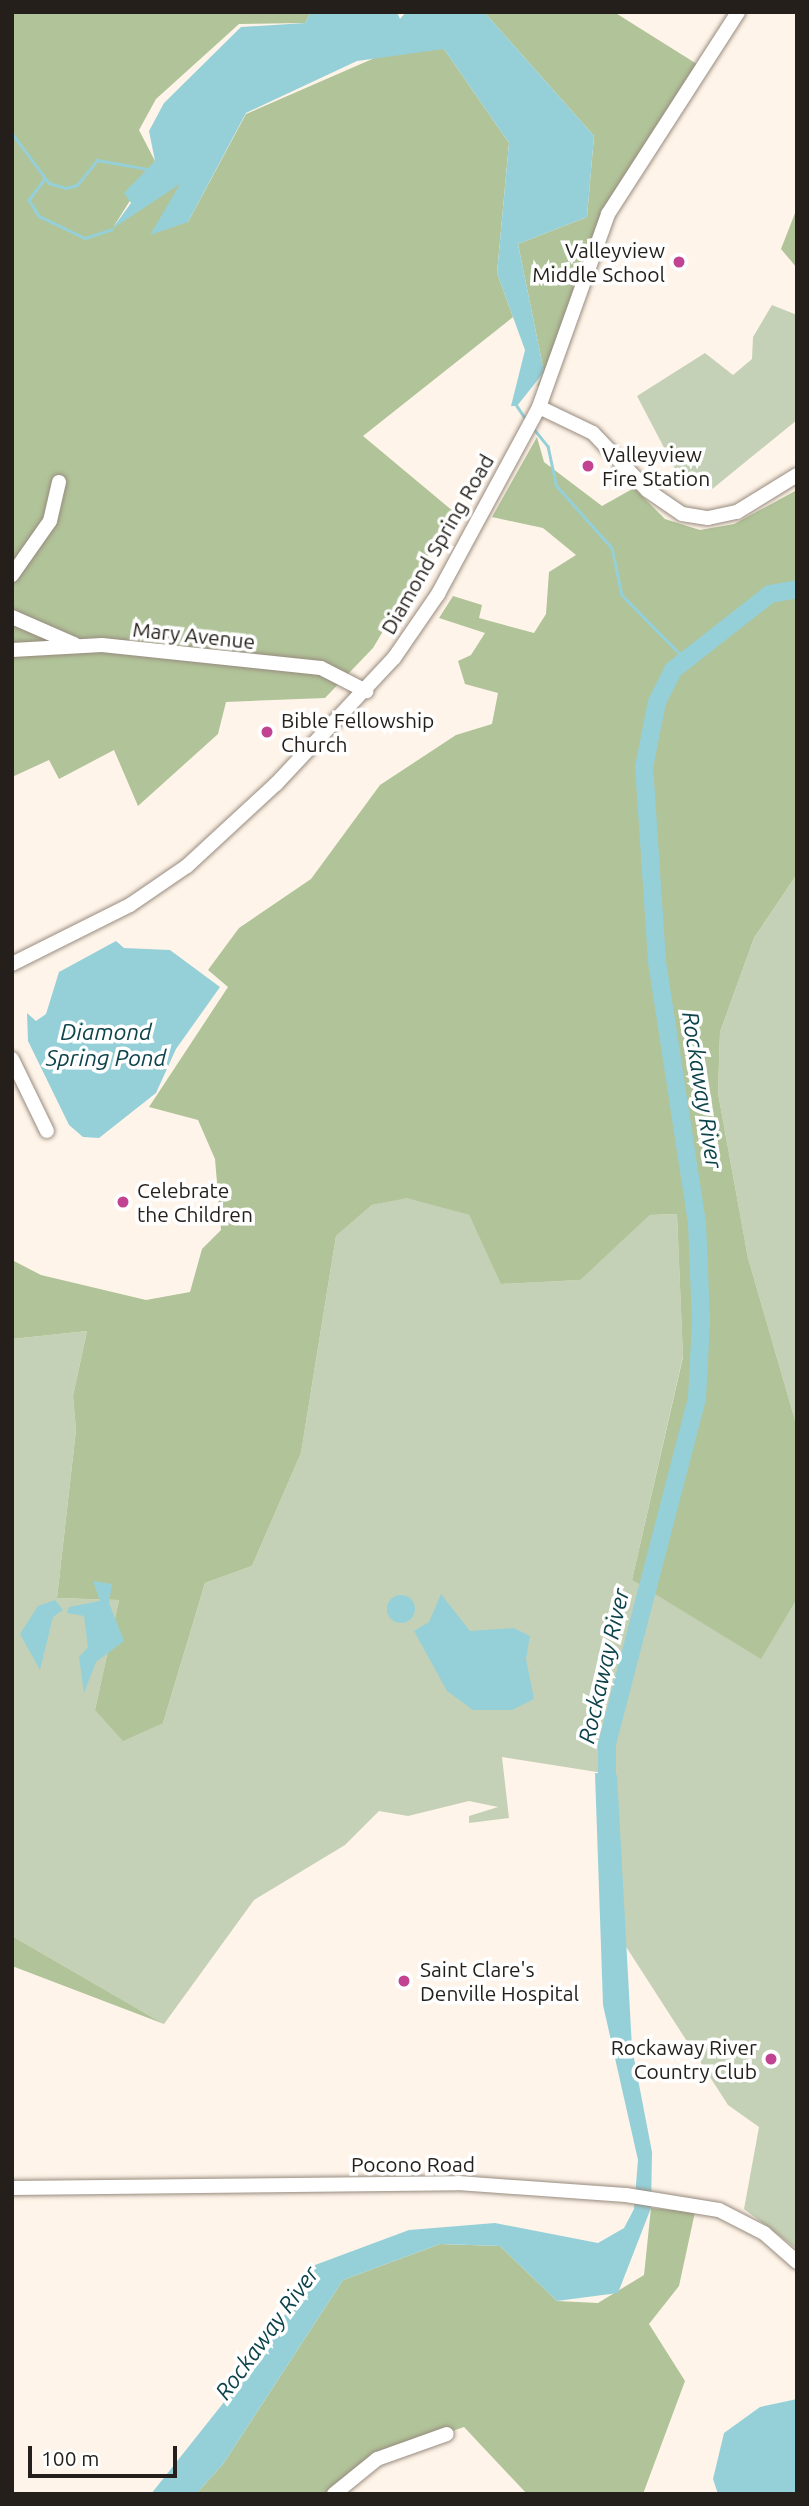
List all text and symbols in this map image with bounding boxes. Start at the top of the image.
place label: Valleyview Middle School [532,237,665,287]
marker: Valleyview Middle School [671,254,687,270]
place label: Valleyview Fire Station [602,441,710,491]
street label: Diamond Spring Road [375,449,499,639]
marker: Valleyview Fire Station [580,458,596,474]
street label: Mary Avenue [131,616,257,654]
place label: Bible Fellowship Church [281,707,434,757]
marker: Bible Fellowship Church [259,724,275,740]
water label: Rockaway River [676,1010,728,1170]
water label: Diamond Spring Pond [46,1018,166,1072]
place label: Celebrate the Children [137,1177,253,1227]
marker: Celebrate the Children [115,1194,131,1210]
water label: Rockaway River [573,1586,635,1746]
place label: Saint Clare's Denville Hospital [420,1956,579,2006]
marker: Saint Clare's Denville Hospital [394,1971,414,1991]
place label: Rockaway River Country Club [611,2034,757,2084]
marker: Rockaway River Country Club [763,2051,779,2067]
street label: Pocono Road [351,2151,475,2177]
water label: Rockaway River [209,2261,325,2405]
scale bar [32,2432,180,2476]
text: 100 m [41,2446,99,2470]

